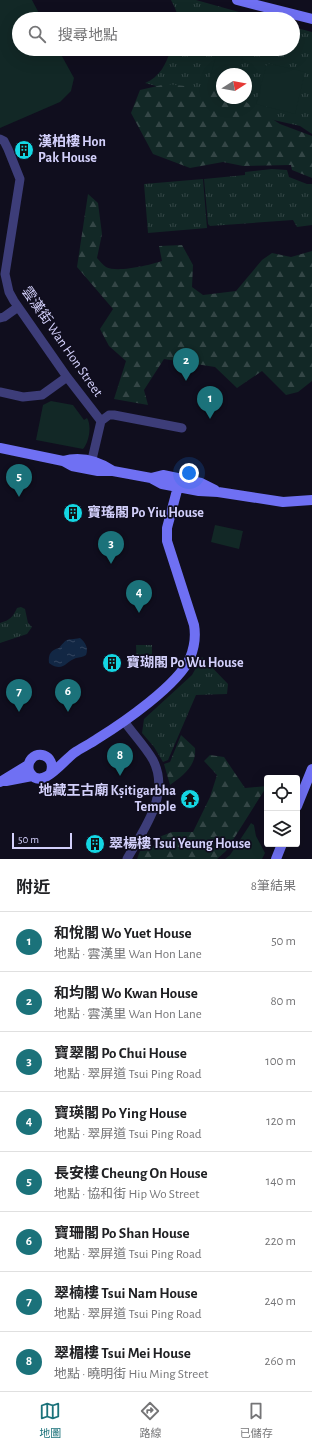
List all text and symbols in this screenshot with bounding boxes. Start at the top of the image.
search box [12,12,300,56]
icon: search [26,23,48,45]
text: 搜尋地點 [58,28,118,43]
north arrow [216,68,252,104]
place label: 漢柏樓 Hon Pak House [38,134,106,165]
building icon: 漢柏樓 Hon Pak House [13,139,35,161]
street label: 雲漢街 Wan Hon Street [19,284,106,400]
pin: 2 [173,348,199,381]
pin: 1 [197,386,223,419]
your location [179,463,199,483]
pin: 5 [6,464,32,497]
building icon: 寶瑤閣 Po Yiu House [62,502,84,524]
place label: 寶瑤閣 Po Yiu House [87,505,204,520]
pin: 3 [98,531,124,564]
pin: 4 [126,580,152,613]
building icon: 寶瑚閣 Po Wu House [101,652,123,674]
place label: 寶瑚閣 Po Wu House [126,655,244,670]
pin: 7 [6,679,32,712]
pin: 6 [55,679,81,712]
pin: 8 [107,743,133,776]
map controls [264,775,300,847]
button: locate [264,775,300,811]
place label: 地藏王古廟 Kṣitigarbha Temple [38,782,176,814]
temple icon: 地藏王古廟 Kṣitigarbha Temple [179,788,201,810]
button: layers [264,811,300,847]
scale bar [12,831,72,850]
building icon: 翠楊樓 Tsui Yeung House [84,833,106,855]
text: 50 m [18,834,39,845]
place label: 翠楊樓 Tsui Yeung House [109,836,251,851]
text: 附近 [16,879,50,896]
text: 8筆結果 [251,880,296,893]
text: 和悅閣 Wo Yuet House [54,926,192,941]
text: 1 [27,935,31,948]
text: 50 m [271,935,296,948]
text: 地點 · 雲漢里 Wan Hon Lane [54,948,202,961]
text: 和均閣 Wo Kwan House [54,986,198,1001]
text: 2 [26,995,32,1008]
text: 80 m [270,995,296,1008]
text: 地點 · 雲漢里 Wan Hon Lane [54,1008,202,1021]
text: 寶翠閣 Po Chui House [54,1046,187,1061]
text: 3 [26,1055,32,1068]
text: 100 m [265,1055,296,1068]
text: 地點 · 翠屏道 Tsui Ping Road [54,1068,202,1081]
text: 寶瑛閣 Po Ying House [54,1106,187,1121]
text: 4 [26,1115,32,1128]
text: 120 m [266,1115,296,1128]
text: 地點 · 翠屏道 Tsui Ping Road [54,1128,202,1141]
text: 長安樓 Cheung On House [54,1166,208,1181]
text: 5 [26,1175,32,1188]
text: 140 m [266,1175,296,1188]
text: 地點 · 協和街 Hip Wo Street [54,1188,199,1201]
text: 寶珊閣 Po Shan House [54,1226,190,1241]
text: 6 [26,1235,32,1248]
text: 220 m [265,1235,296,1248]
text: 地點 · 翠屏道 Tsui Ping Road [54,1248,202,1261]
text: 翠楠樓 Tsui Nam House [54,1286,198,1301]
text: 7 [26,1295,32,1308]
text: 240 m [264,1295,296,1308]
text: 地點 · 翠屏道 Tsui Ping Road [54,1308,202,1321]
text: 翠楣樓 Tsui Mei House [54,1346,191,1361]
text: 8 [26,1355,32,1368]
text: 260 m [265,1355,296,1368]
text: 地點 · 曉明街 Hiu Ming Street [54,1368,208,1381]
tab: 地圖 [39,1400,61,1440]
tab: 路線 [139,1400,161,1440]
tab: 已儲存 [240,1400,273,1440]

